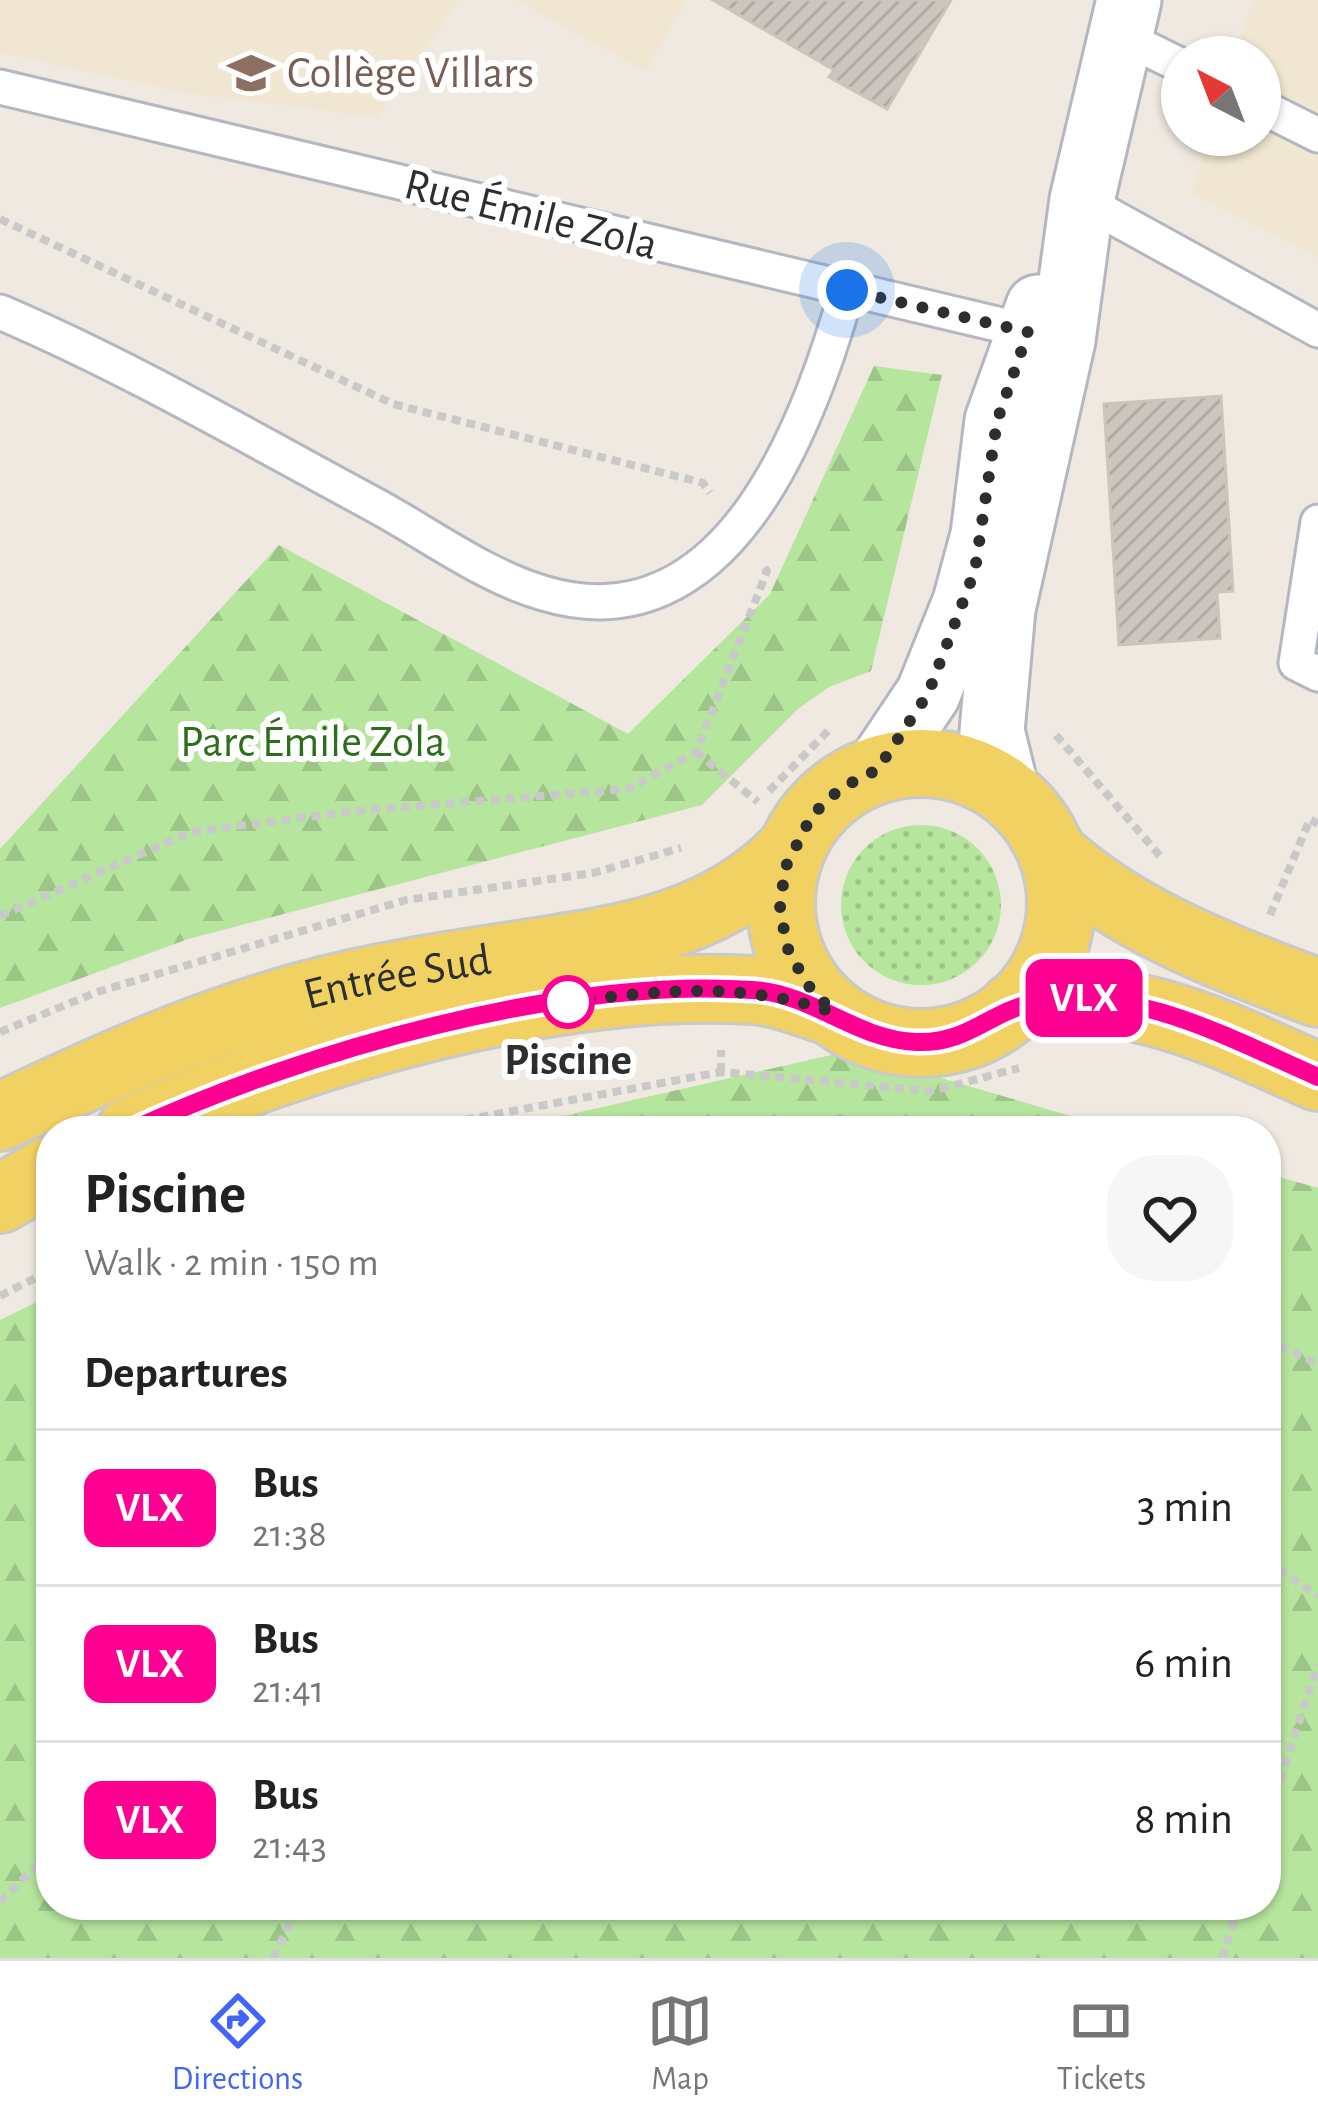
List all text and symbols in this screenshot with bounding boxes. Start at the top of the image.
north arrow [1161,36,1281,156]
map controls [1161,36,1281,156]
school or university icon: Collège Villars [226,48,276,98]
place label: Collège Villars [287,51,534,96]
street label: Rue Émile Zola [400,158,663,268]
your location [817,260,877,320]
park label: Parc Émile Zola [180,716,446,765]
street label: Entrée Sud [299,937,494,1018]
line badge: VLX [1015,959,1153,1037]
marker: Piscine [543,977,593,1027]
text: VLX [1050,977,1118,1019]
place label: Piscine [504,1038,632,1083]
button: heart [1107,1155,1233,1281]
text: Piscine [84,1166,246,1223]
text: Walk · 2 min · 150 m [84,1244,379,1283]
text: Departures [84,1351,288,1396]
text: Bus [252,1461,319,1506]
text: 3 min [1137,1485,1233,1530]
text: VLX [116,1487,184,1529]
text: 21:38 [252,1515,327,1554]
text: Bus [252,1617,319,1662]
text: 6 min [1134,1641,1233,1686]
text: VLX [116,1643,184,1685]
text: 21:41 [252,1671,324,1710]
text: Bus [252,1773,319,1818]
text: 8 min [1134,1797,1233,1842]
text: VLX [116,1799,184,1841]
text: 21:43 [252,1827,327,1866]
tab: Directions [172,1988,303,2100]
tab: Map [647,1988,713,2100]
tab: Tickets [1057,1988,1146,2100]

